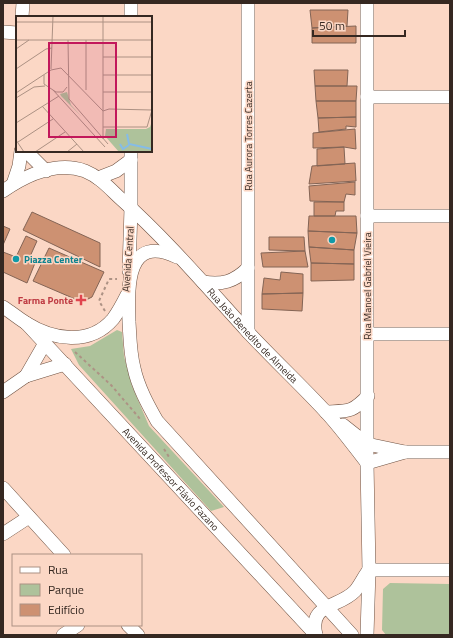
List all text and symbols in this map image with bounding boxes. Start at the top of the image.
scale bar [313,12,405,38]
inset map [16,16,152,152]
text: 50 m [319,16,345,35]
street label: Rua Aurora Torres Cazerta [241,81,256,191]
street label: Avenida Central [118,226,138,292]
street label: Rua Manoel Gabriel Vieira [360,232,375,340]
place label: ㅤ [340,233,349,248]
marker: ㅤ [327,235,337,245]
place label: Piazza Center [24,252,83,267]
marker: Piazza Center [11,254,21,264]
street label: Rua João Benedito de Almeida [204,284,301,386]
place label: Farma Ponte [18,293,73,308]
marker: Farma Ponte [76,295,86,305]
street label: Avenida Professor Flávio Fazano [119,424,223,534]
legend [12,554,142,626]
text: Rua [48,560,68,579]
text: Parque [48,580,84,599]
text: Edifício [48,600,84,619]

